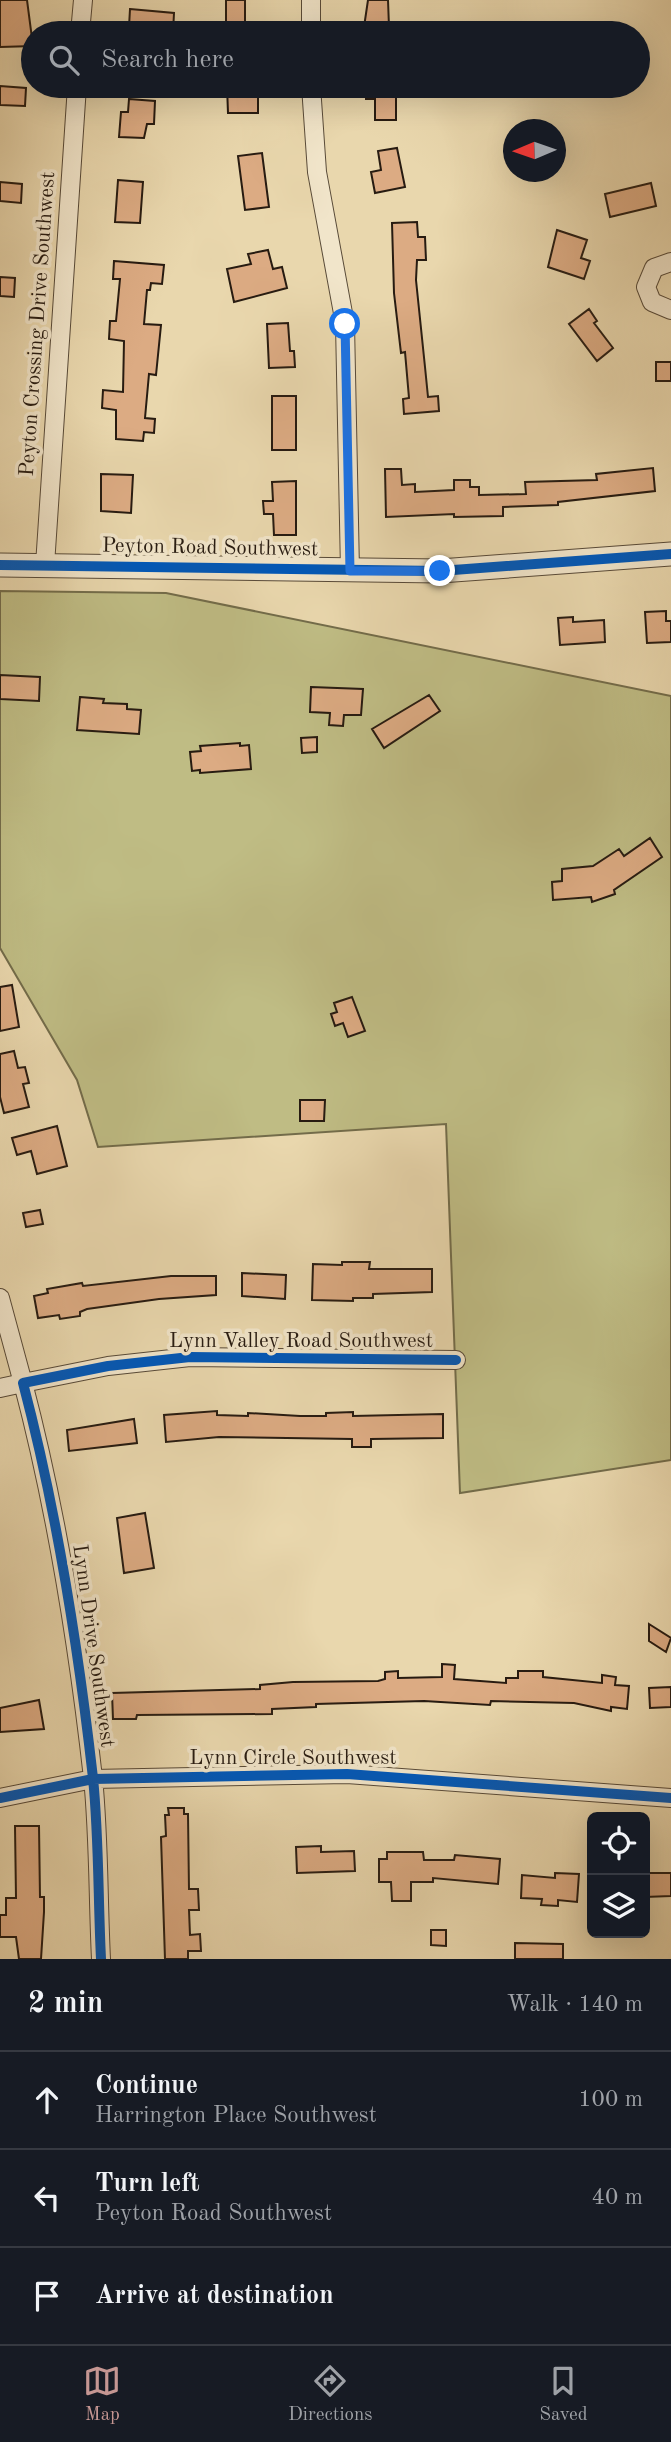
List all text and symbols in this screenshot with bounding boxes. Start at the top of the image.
search box [21,21,650,98]
icon: search [45,41,83,79]
text: Search here [101,47,234,73]
north arrow [503,119,566,182]
street label: Peyton Crossing Drive Southwest [17,171,59,477]
route start [329,308,360,339]
street label: Peyton Road Southwest [102,536,318,560]
route end [424,555,455,586]
street label: Lynn Valley Road Southwest [169,1331,433,1352]
street label: Lynn Drive Southwest [68,1543,118,1749]
street label: Lynn Circle Southwest [189,1748,397,1769]
map controls [587,1812,650,1938]
button: locate [587,1812,650,1875]
button: layers [587,1875,650,1938]
text: 2 min [28,1989,103,2019]
text: Walk · 140 m [507,1993,643,2016]
text: Continue [95,2073,198,2099]
icon: ahead [28,2081,66,2119]
text: 100 m [578,2088,643,2111]
text: Harrington Place Southwest [95,2104,377,2127]
text: Turn left [95,2171,200,2197]
icon: left [28,2179,66,2217]
text: 40 m [592,2186,643,2209]
text: Peyton Road Southwest [95,2202,332,2225]
icon: arrive [28,2277,66,2315]
text: Arrive at destination [95,2283,334,2309]
tab: Map [83,2362,121,2427]
tab: Directions [288,2362,373,2427]
tab: Saved [539,2362,588,2427]

